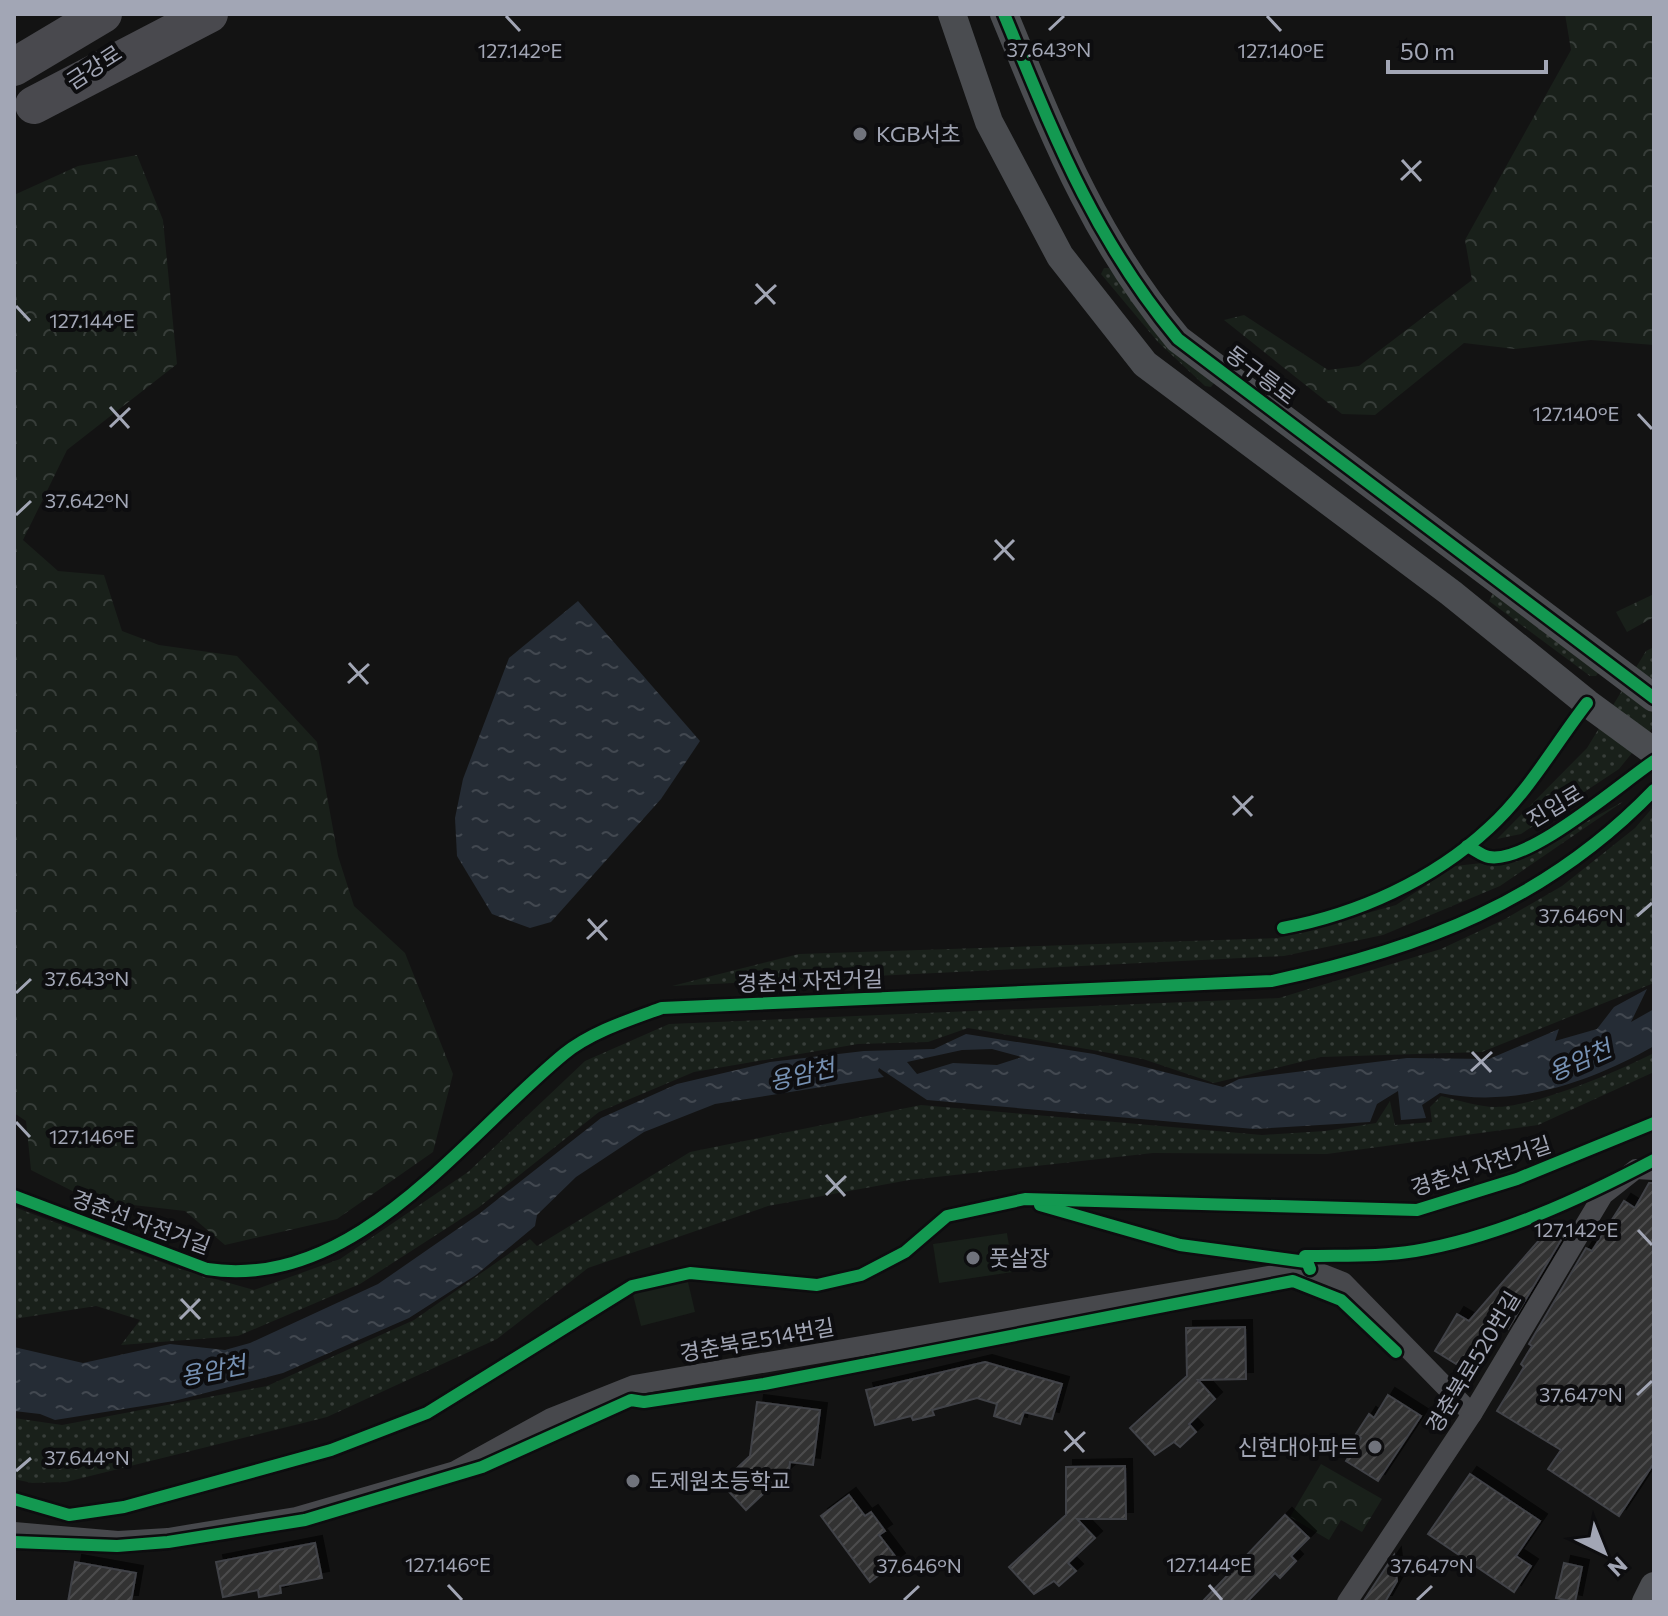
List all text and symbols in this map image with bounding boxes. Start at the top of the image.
scale bar [1388,24,1546,74]
text: 50 m [1400,36,1455,65]
text: 37.643°N [1007,37,1091,61]
text: 127.142°E [478,38,562,62]
text: 127.140°E [1238,38,1324,62]
street label: 금강로 [61,39,127,94]
place label: KGB서초 [876,120,961,147]
marker: KGB서초 [851,125,869,143]
text: 127.144°E [49,308,135,332]
street label: 동구릉로 [1221,339,1302,410]
text: 127.140°E [1533,401,1619,425]
text: 37.642°N [45,488,129,512]
street label: 진입로 [1522,778,1588,833]
text: 37.646°N [1538,903,1624,927]
street label: 경춘선 자전거길 [737,964,883,997]
text: 37.643°N [45,966,129,990]
water label: 용암천 [1543,1032,1618,1086]
water label: 용암천 [766,1051,840,1095]
text: 127.146°E [49,1124,135,1148]
street label: 경춘선 자전거길 [1407,1130,1554,1201]
street label: 경춘선 자전거길 [68,1184,214,1259]
text: 127.142°E [1534,1217,1618,1241]
place label: 풋살장 [989,1244,1050,1271]
marker: 풋살장 [964,1249,982,1267]
street label: 경춘북로520번길 [1420,1286,1525,1438]
street label: 경춘북로514번길 [677,1313,836,1366]
water label: 용암천 [177,1348,251,1390]
text: 37.647°N [1539,1382,1623,1406]
place label: 신현대아파트 [1238,1433,1359,1460]
marker: 신현대아파트 [1366,1438,1384,1456]
text: 37.644°N [44,1445,130,1469]
place label: 도제원초등학교 [649,1467,791,1494]
marker: 도제원초등학교 [624,1472,642,1490]
north arrow [1564,1512,1644,1592]
text: N [1603,1551,1633,1582]
text: 127.146°E [405,1552,491,1576]
text: 127.144°E [1166,1552,1252,1576]
text: 37.646°N [876,1553,962,1577]
text: 37.647°N [1390,1553,1474,1577]

